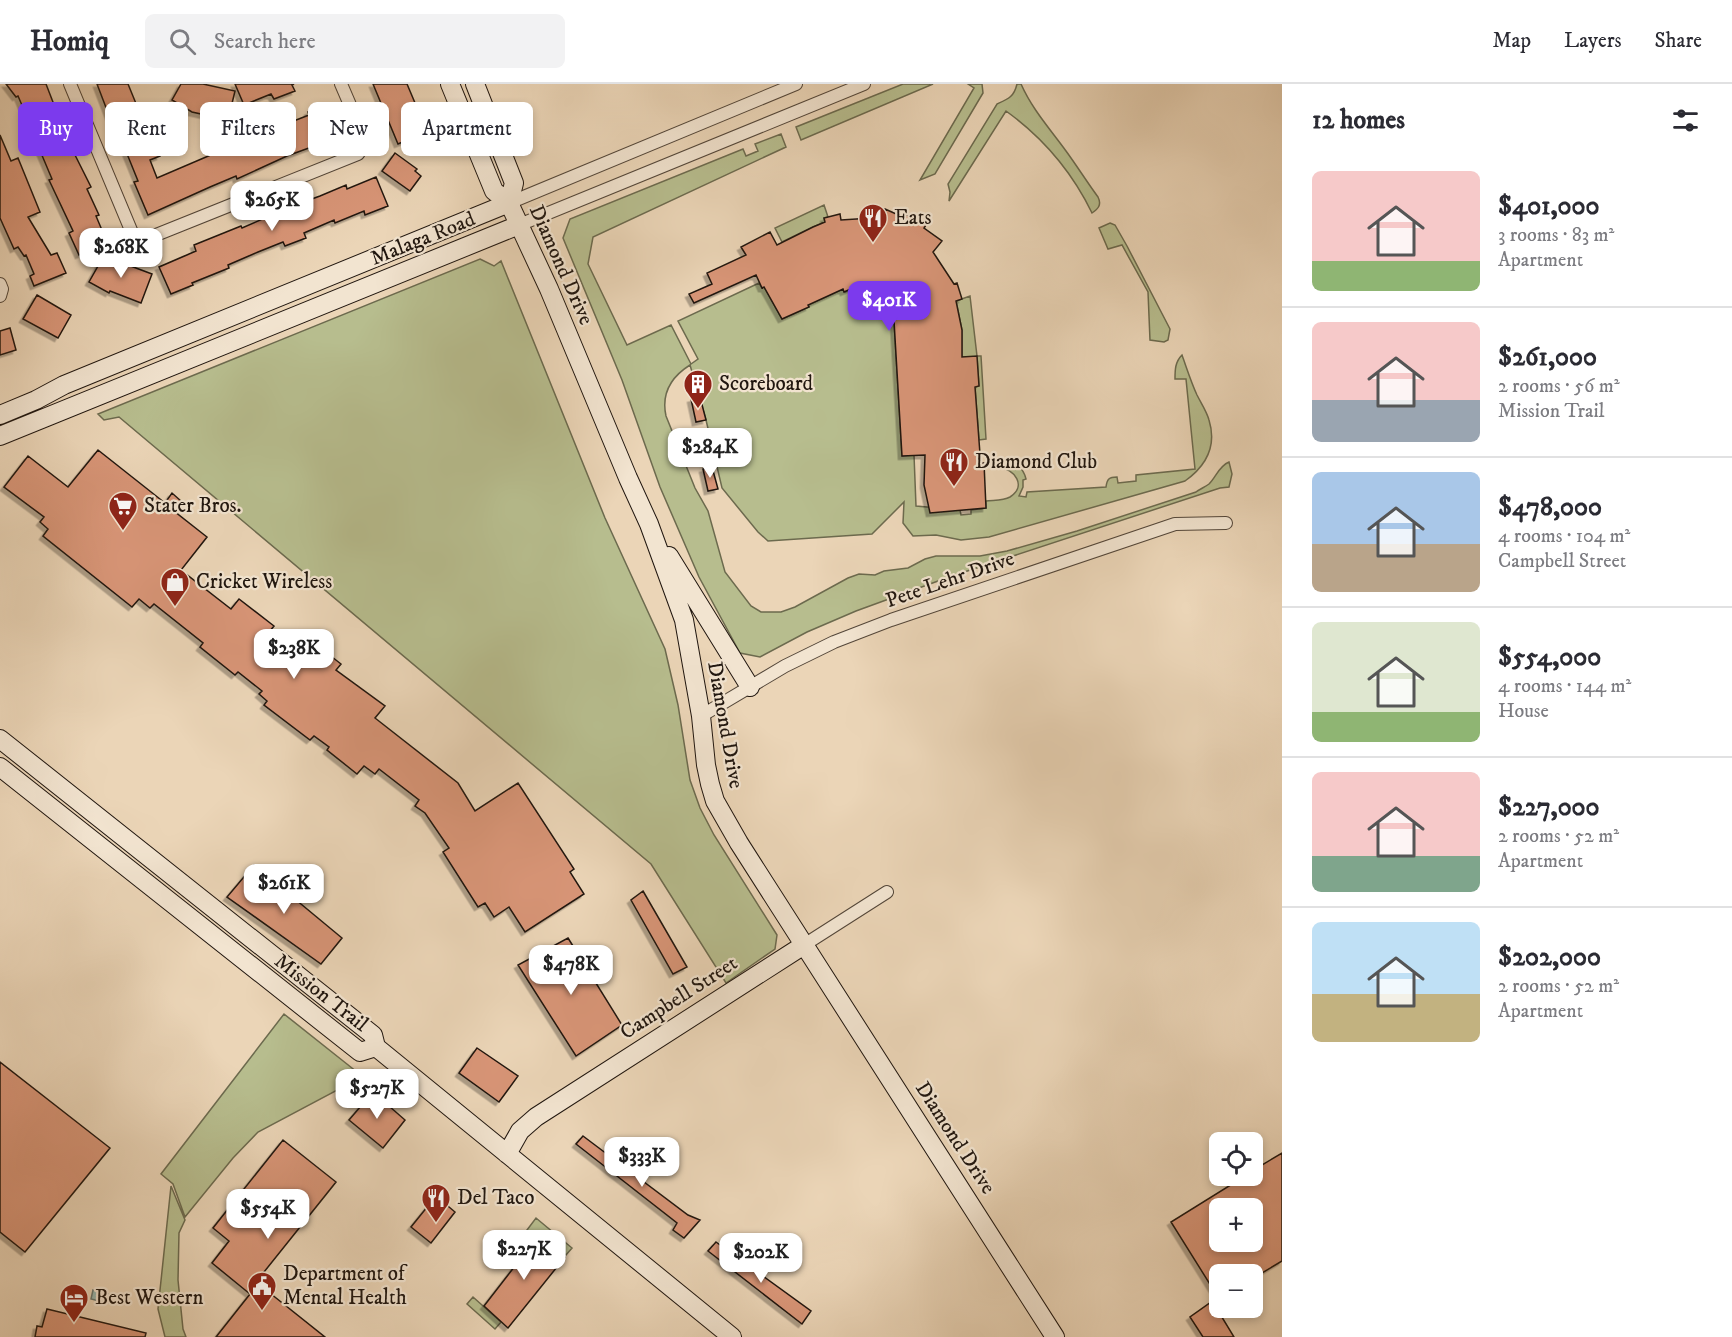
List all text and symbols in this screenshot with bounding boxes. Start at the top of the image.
search box [145,14,565,68]
text: Homiq [30,24,109,59]
icon: search [166,25,199,58]
text: Search here [214,28,316,55]
text: Map [1492,28,1531,54]
text: Layers [1564,28,1622,54]
text: Share [1655,28,1702,54]
chip: Buy [18,102,93,156]
chip: Rent [105,102,188,156]
chip: Filters [200,102,296,156]
chip: New [308,102,389,156]
chip: Apartment [401,102,533,156]
text: 12 homes [1312,104,1405,137]
icon: filters [1669,104,1702,137]
pin: $265K [230,181,314,232]
text: $265K [244,188,300,213]
text: $401,000 [1498,190,1600,223]
icon: home [1360,195,1432,267]
street label: Diamond Drive [523,201,599,329]
restaurant icon: Eats [857,202,889,244]
place label: Eats [894,205,932,231]
street label: Malaga Road [367,206,480,272]
text: 3 rooms · 83 m² [1498,223,1614,248]
pin: $268K [79,228,163,279]
text: $268K [93,235,149,260]
text: Apartment [1498,248,1583,273]
pin: $401K [847,281,931,332]
text: $401K [862,288,916,313]
text: $261,000 [1498,341,1597,374]
icon: home [1360,346,1432,418]
building icon: Scoreboard [682,368,714,410]
place label: Scoreboard [719,371,813,397]
text: 2 rooms · 56 m² [1498,374,1620,399]
text: Mission Trail [1498,399,1605,424]
pin: $284K [668,428,752,479]
text: $284K [682,435,738,460]
restaurant icon: Diamond Club [938,446,970,488]
place label: Diamond Club [975,449,1097,475]
supermarket icon: Stater Bros. [107,490,139,532]
text: $478,000 [1498,491,1602,524]
place label: Stater Bros. [144,493,242,519]
icon: home [1360,496,1432,568]
text: 4 rooms · 104 m² [1498,524,1630,549]
street label: Pete Lehr Drive [882,546,1018,614]
text: Campbell Street [1498,549,1626,574]
shop icon: Cricket Wireless [159,566,191,608]
place label: Cricket Wireless [196,569,332,595]
pin: $238K [252,629,336,680]
text: $238K [268,636,320,661]
text: $554,000 [1498,641,1601,674]
icon: home [1360,646,1432,718]
street label: Diamond Drive [701,659,749,791]
text: 4 rooms · 144 m² [1498,674,1631,699]
text: House [1498,699,1549,724]
text: $227,000 [1498,791,1600,824]
icon: home [1360,796,1432,868]
text: 2 rooms · 52 m² [1498,824,1619,849]
text: Apartment [1498,849,1583,874]
pin: $261K [242,864,326,915]
text: $261K [258,871,310,896]
text: $202,000 [1498,941,1601,974]
pin: $478K [529,945,613,996]
icon: home [1360,946,1432,1018]
street label: Mission Trail [269,948,374,1038]
street label: Campbell Street [616,950,743,1046]
text: $478K [543,952,599,977]
text: 2 rooms · 52 m² [1498,974,1619,999]
text: Apartment [1498,999,1583,1024]
pin: $527K [335,1069,419,1120]
text: $527K [350,1076,404,1101]
street label: Diamond Drive [909,1077,1001,1199]
map controls [1209,1132,1263,1318]
button: locate [1209,1132,1263,1186]
pin: $333K [600,1137,684,1188]
text: $333K [618,1144,666,1169]
restaurant icon: Del Taco [420,1182,452,1224]
place label: Del Taco [457,1185,534,1211]
pin: $554K [226,1189,310,1240]
text: $554K [240,1196,296,1221]
button: + [1209,1198,1263,1252]
pin: $227K [482,1230,566,1281]
pin: $202K [719,1233,803,1284]
text: $227K [497,1237,551,1262]
text: $202K [733,1240,789,1265]
place label: Department of Mental Health [283,1261,408,1311]
button: − [1209,1264,1263,1318]
public building icon: Department of Mental Health [246,1270,278,1312]
hotel icon: Best Western [58,1282,90,1324]
place label: Best Western [95,1285,203,1311]

